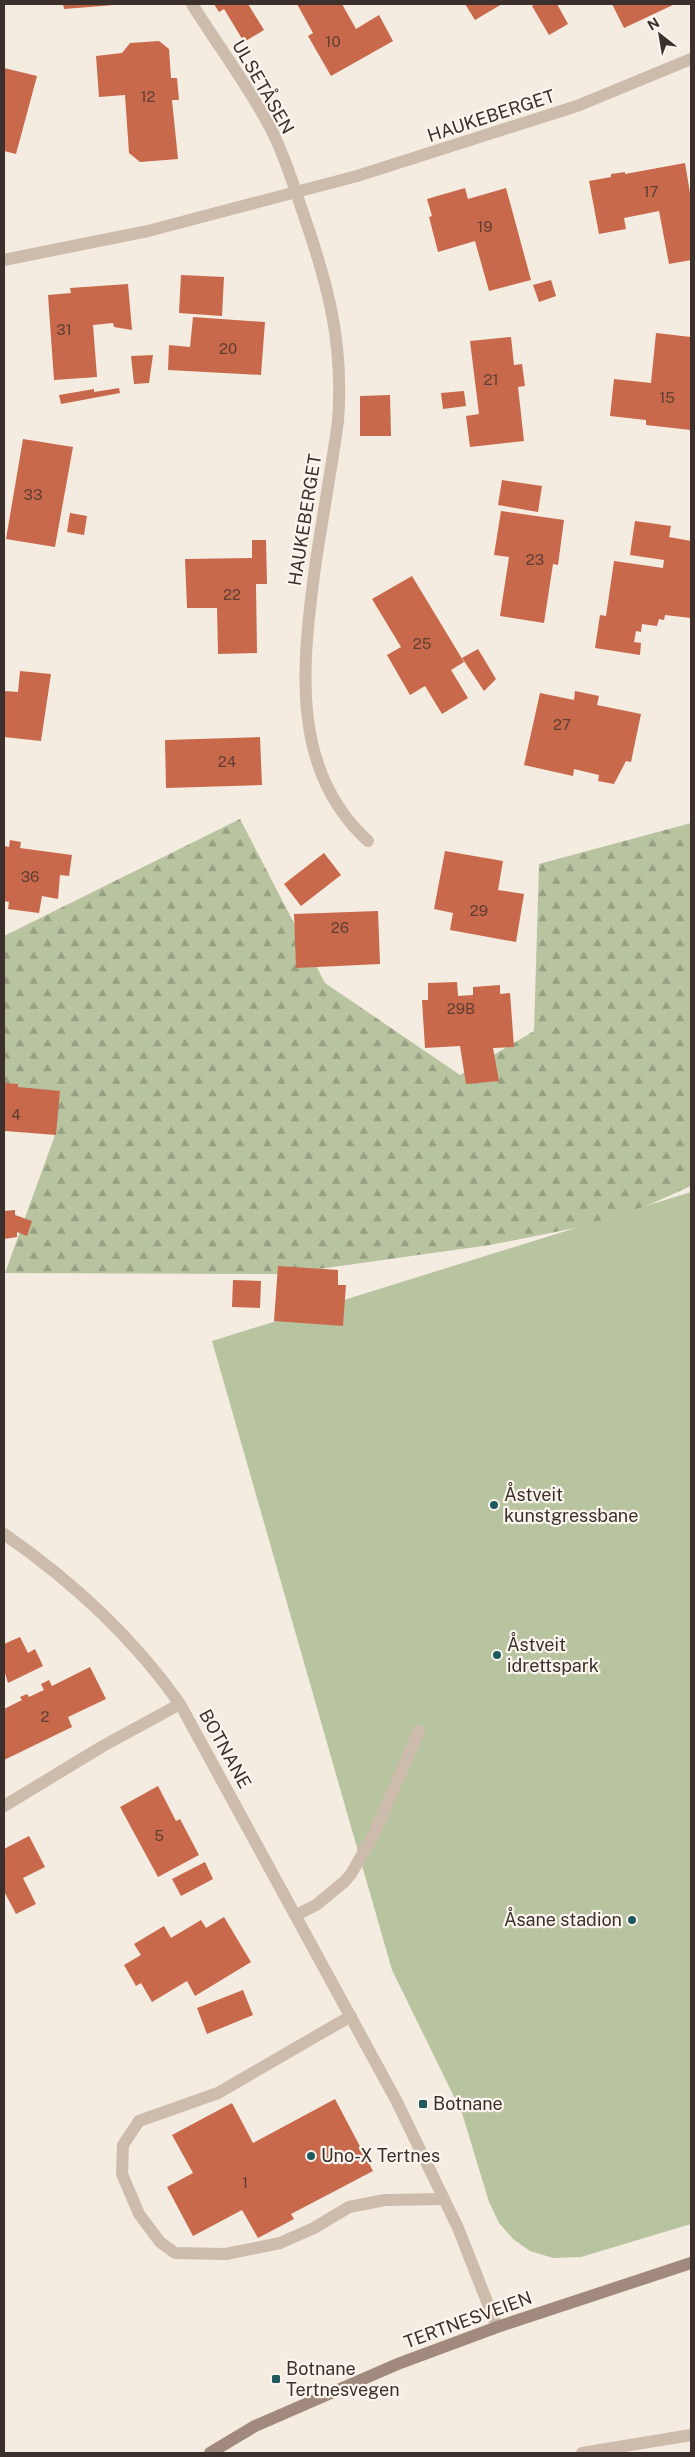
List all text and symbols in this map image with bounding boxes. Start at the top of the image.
north arrow [635,10,685,60]
text: N [644,14,662,34]
house number: 10 [325,33,341,50]
street label: ULSETÅSEN [228,35,301,138]
street label: HAUKEBERGET [424,85,558,146]
house number: 12 [140,88,156,105]
house number: 17 [643,183,659,200]
house number: 19 [477,218,493,235]
house number: 31 [56,321,72,338]
house number: 20 [219,340,237,357]
house number: 21 [483,371,499,388]
house number: 15 [659,389,675,406]
street label: HAUKEBERGET [284,452,325,587]
house number: 33 [24,486,42,503]
house number: 23 [526,551,544,568]
house number: 22 [223,586,241,603]
house number: 25 [413,635,431,652]
house number: 27 [553,716,571,733]
house number: 24 [218,753,236,770]
house number: 36 [21,868,39,885]
house number: 29 [470,902,488,919]
house number: 26 [331,919,349,936]
house number: 29B [447,1000,475,1017]
house number: 4 [11,1106,21,1123]
place label: Åstveit kunstgressbane [504,1482,638,1526]
marker: Åstveit kunstgressbane [488,1499,500,1511]
place label: Åstveit idrettspark [507,1632,599,1676]
marker: Åstveit idrettspark [491,1649,503,1661]
street label: BOTNANE [195,1706,256,1792]
house number: 2 [41,1708,50,1725]
house number: 5 [154,1827,164,1844]
place label: Åsane stadion [504,1907,622,1930]
marker: Åsane stadion [626,1914,638,1926]
place label: Botnane [433,2093,503,2114]
marker: Botnane [417,2098,429,2110]
place label: Uno-X Tertnes [321,2145,440,2166]
marker: Uno-X Tertnes [305,2150,317,2162]
house number: 1 [242,2174,248,2191]
street label: TERTNESVEIEN [401,2287,535,2352]
place label: Botnane Tertnesvegen [286,2358,400,2400]
marker: Botnane Tertnesvegen [270,2373,282,2385]

